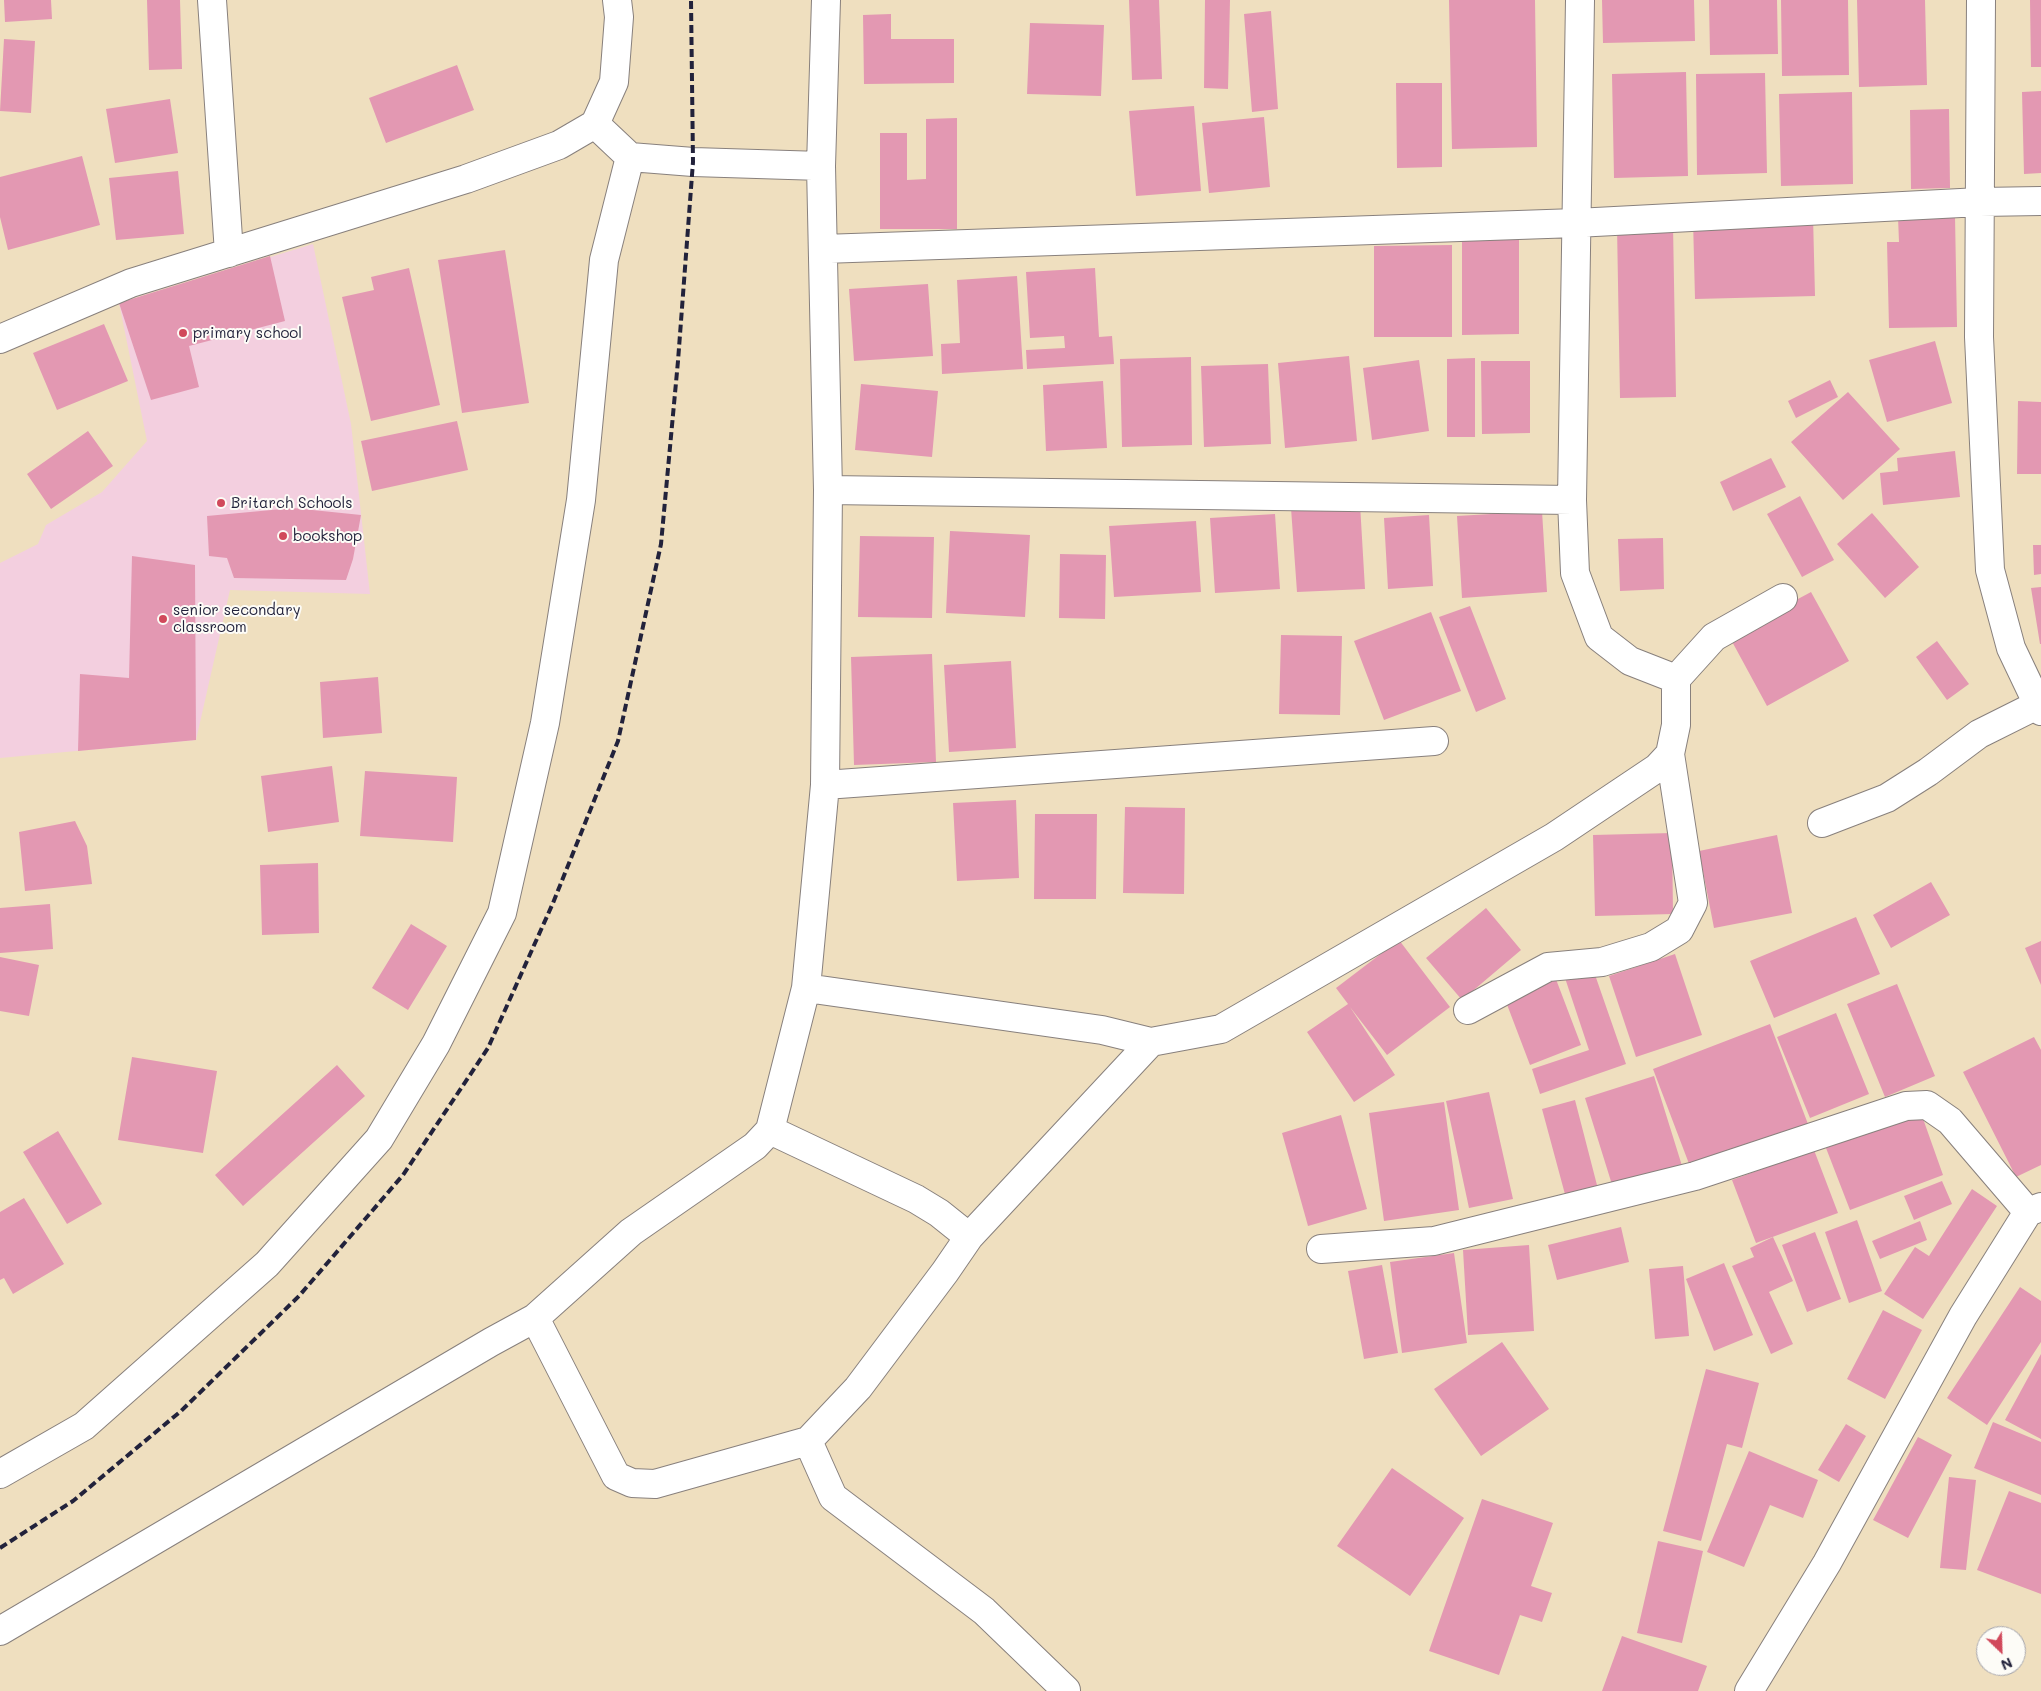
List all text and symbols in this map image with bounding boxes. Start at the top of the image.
place label: primary school [193,324,302,342]
marker: primary school [177,327,189,339]
place label: Britarch Schools [231,494,353,512]
marker: Britarch Schools [215,497,227,509]
place label: bookshop [293,527,362,545]
marker: bookshop [277,530,289,542]
place label: senior secondary classroom [173,601,301,636]
marker: senior secondary classroom [157,613,169,625]
north arrow [1976,1626,2026,1676]
text: N [1998,1653,2016,1675]

